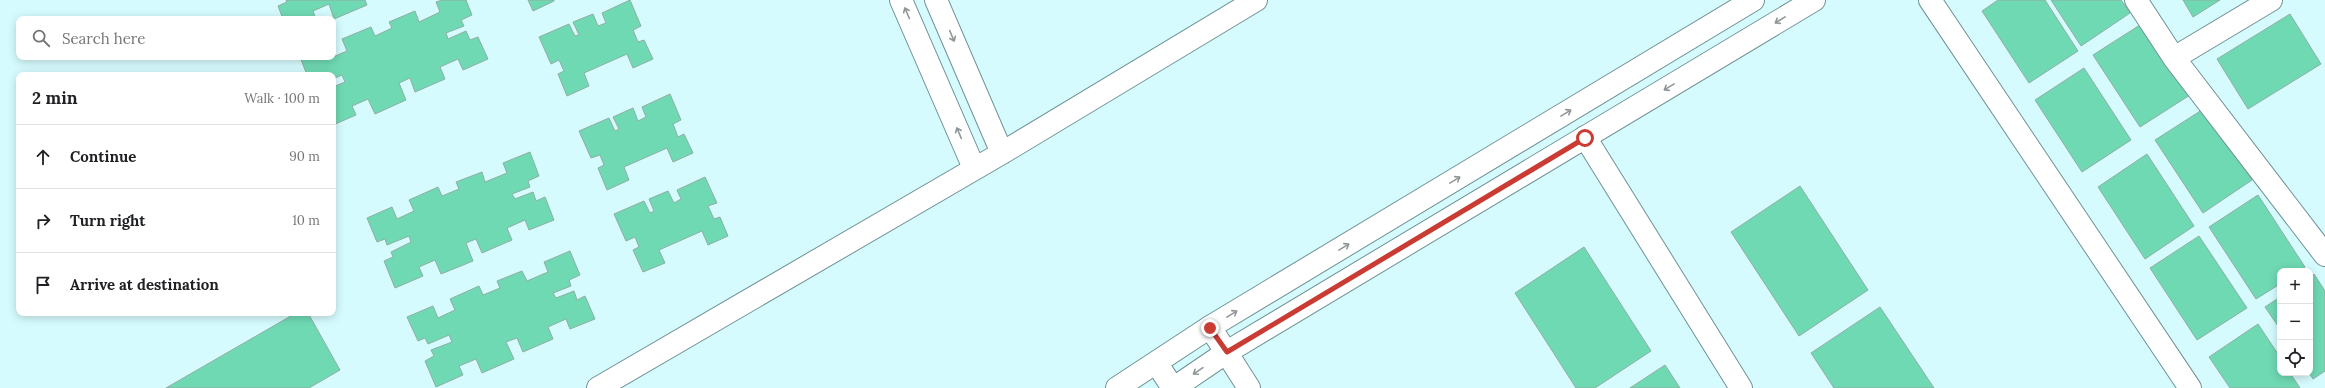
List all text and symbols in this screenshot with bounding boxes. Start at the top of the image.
one-way arrow [903,8,910,20]
search box [16,16,336,60]
one-way arrow [1775,16,1786,24]
icon: search [30,27,52,49]
text: Search here [62,29,145,48]
one-way arrow [948,29,956,41]
one-way arrow [1664,83,1675,91]
text: 2 min [32,87,78,109]
text: Walk · 100 m [244,90,320,107]
one-way arrow [1560,108,1572,116]
one-way arrow [955,127,962,139]
route start [1576,129,1594,147]
icon: ahead [32,146,54,168]
text: Continue [70,147,136,166]
text: 90 m [289,148,320,165]
one-way arrow [1449,176,1460,184]
icon: right [32,210,54,232]
text: Turn right [70,211,146,230]
text: 10 m [292,212,320,229]
one-way arrow [1338,243,1349,251]
map controls [2277,268,2313,376]
button: + [2277,268,2313,304]
icon: arrive [32,274,54,296]
text: Arrive at destination [70,275,219,294]
button: − [2277,304,2313,340]
one-way arrow [1226,310,1238,318]
route end [1201,319,1219,337]
button: locate [2277,340,2313,376]
one-way arrow [1193,367,1204,376]

